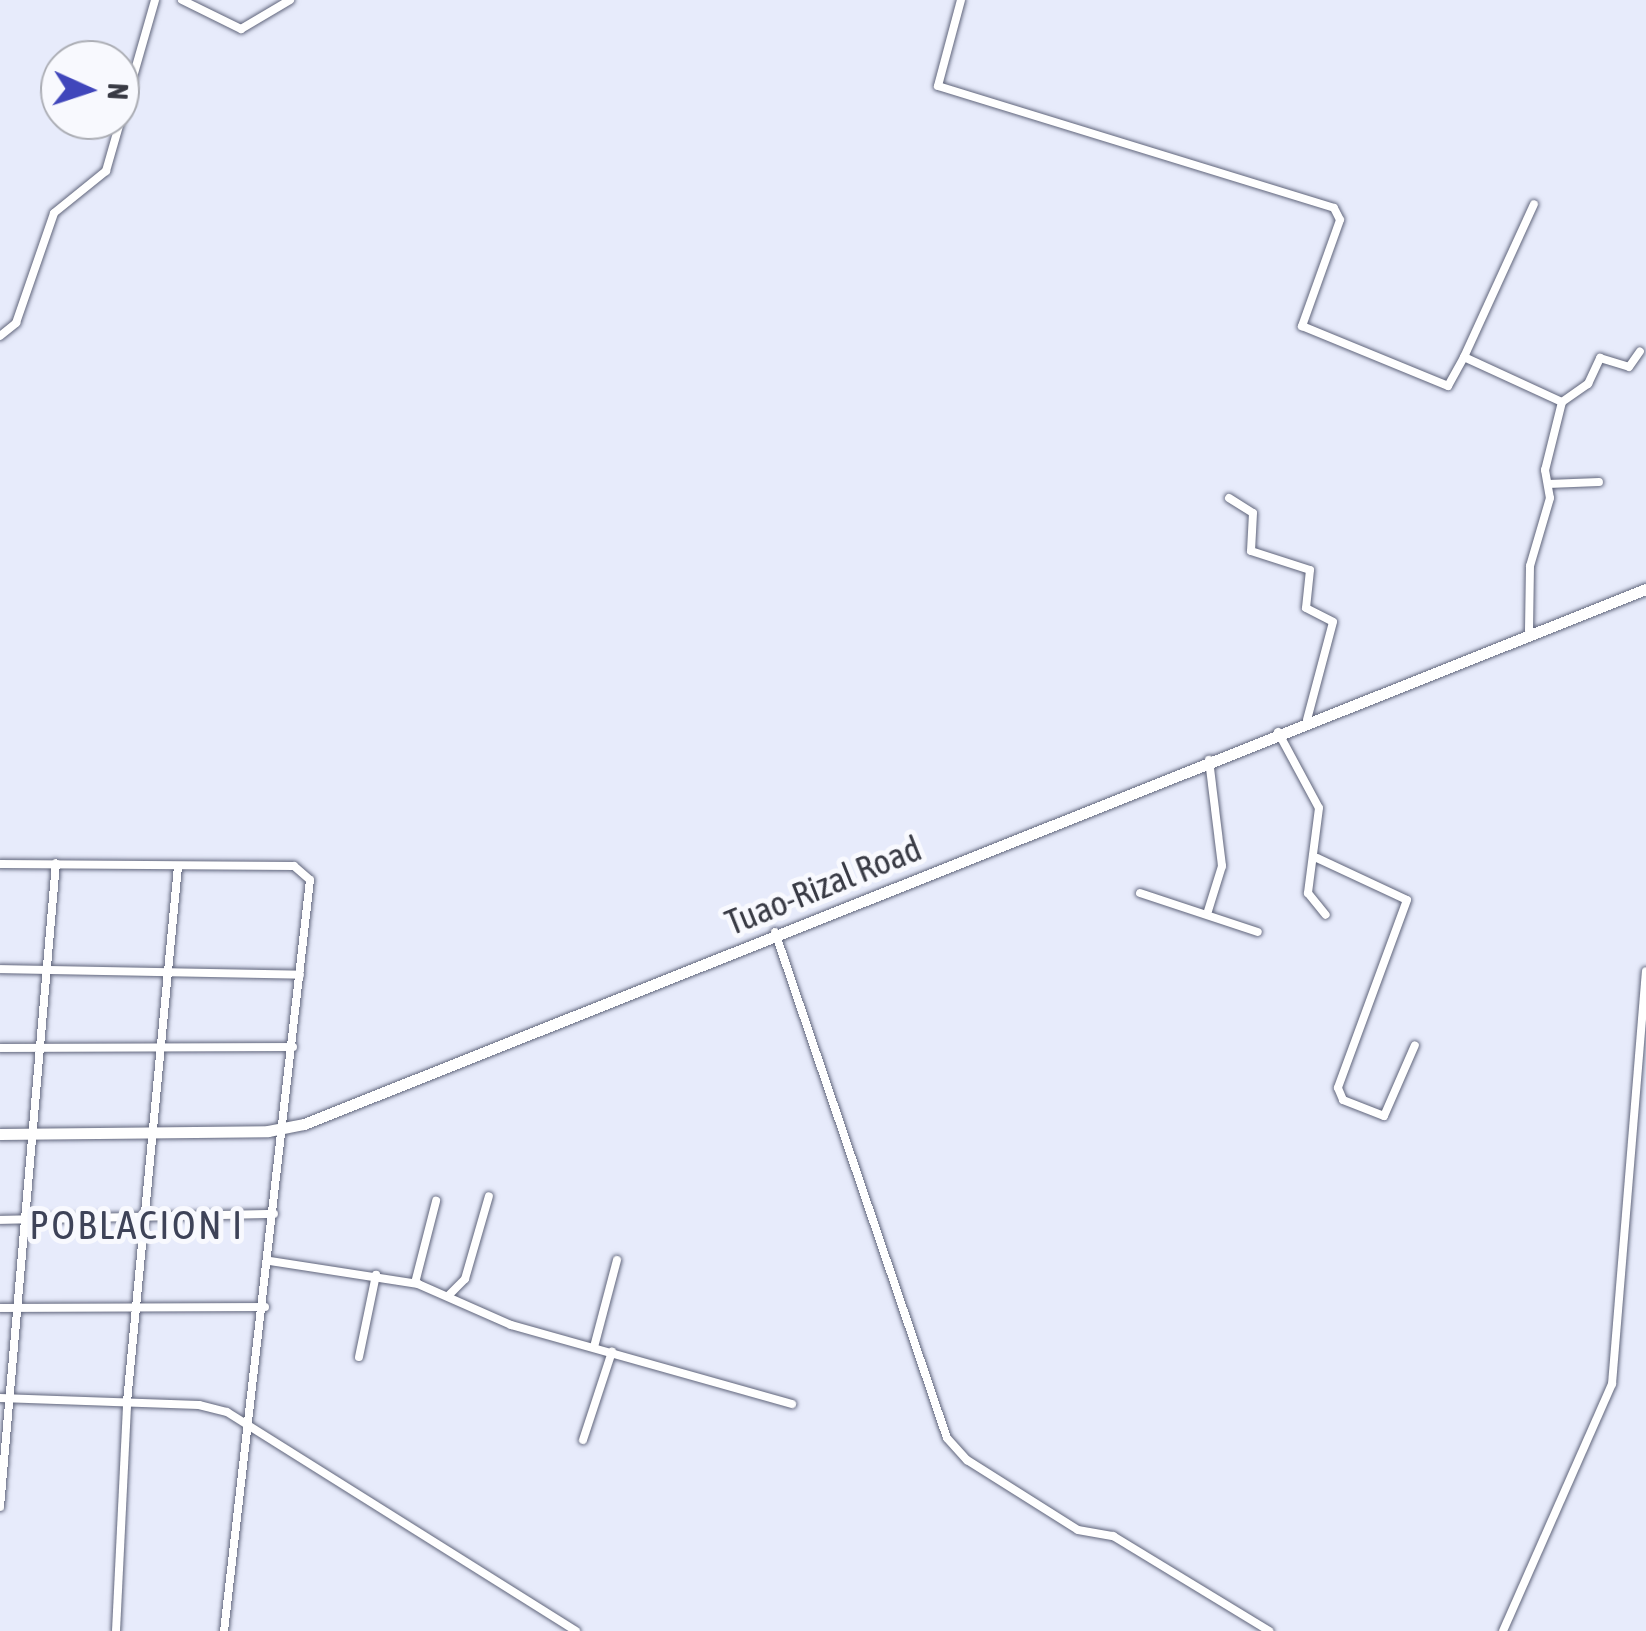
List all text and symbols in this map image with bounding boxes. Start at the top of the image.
north arrow [40,40,140,140]
text: N [102,82,134,101]
street label: Tuao-Rizal Road [719,827,927,943]
district label: POBLACION I [29,1201,245,1249]

